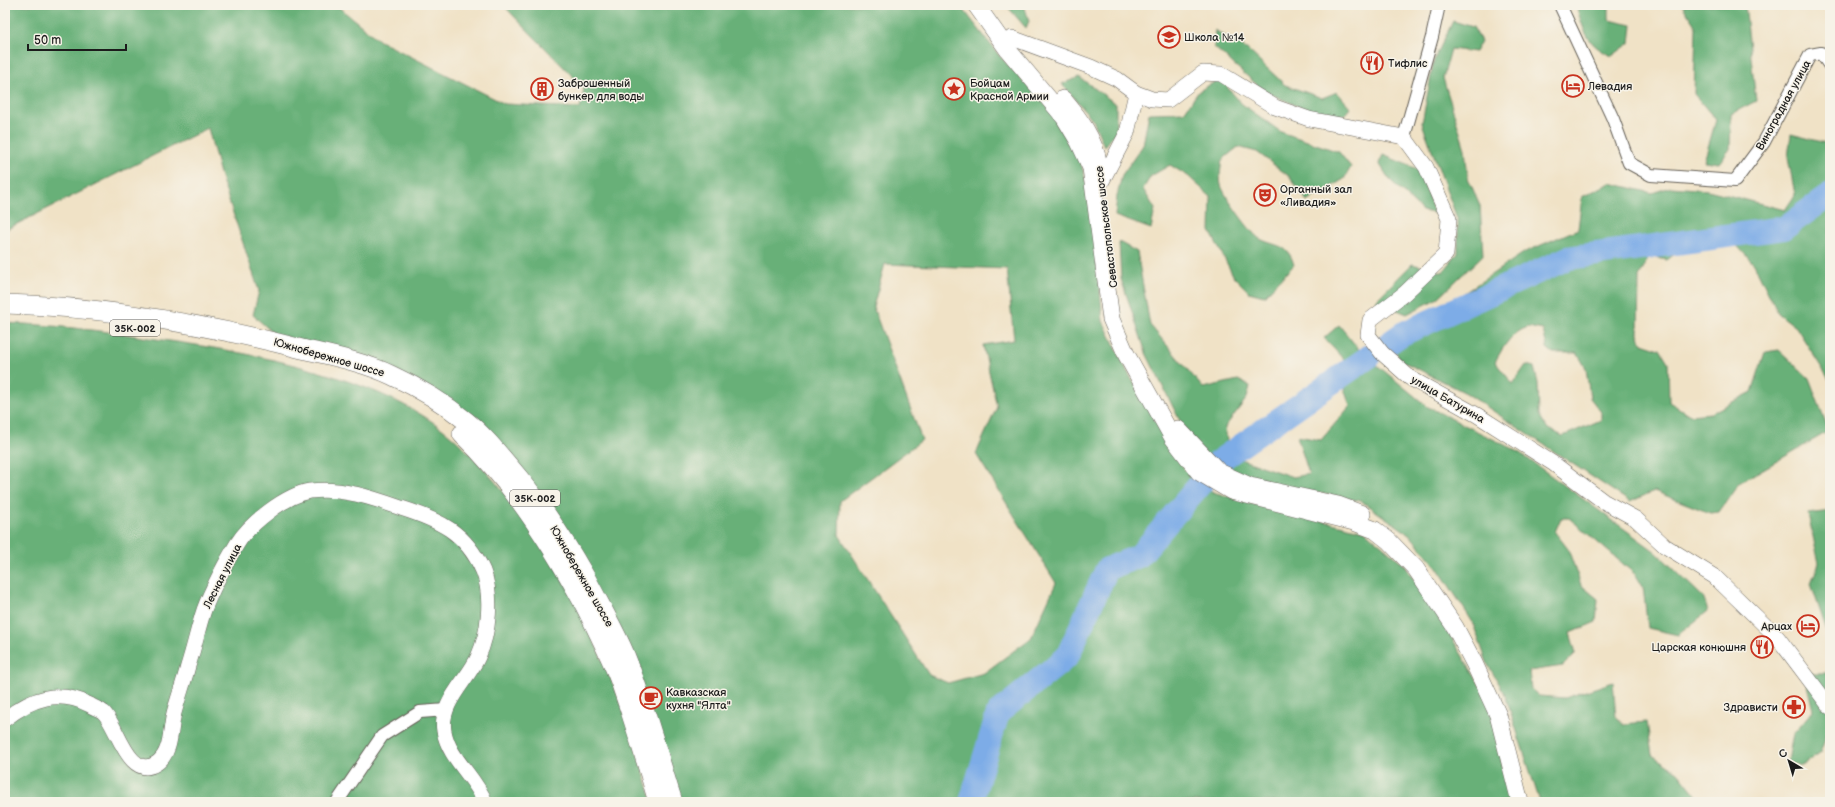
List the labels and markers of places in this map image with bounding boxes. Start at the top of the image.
school or university icon: Школа №14 [1156,24,1182,50]
place label: Школа №14 [1184,31,1245,44]
restaurant icon: Тифлис [1359,50,1385,76]
place label: Тифлис [1388,57,1428,70]
hotel icon: Левадия [1560,73,1586,99]
building icon: Заброшенный бункер для воды [529,76,555,102]
place icon: Бойцам Красной Армии [941,76,967,102]
place label: Заброшенный бункер для воды [558,77,644,103]
place label: Бойцам Красной Армии [970,77,1049,103]
place label: Левадия [1587,80,1632,93]
theatre icon: Органный зал «Ливадия» [1252,182,1278,208]
place label: Органный зал «Ливадия» [1280,183,1352,209]
hotel icon: Арцах [1795,613,1821,639]
place label: Арцах [1760,620,1792,633]
restaurant icon: Царская конюшня [1749,634,1775,660]
place label: Царская конюшня [1652,641,1746,654]
cafe icon: Кавказская кухня "Ялта" [638,685,664,711]
place label: Кавказская кухня "Ялта" [666,686,731,712]
pharmacy icon: Здрависти [1781,694,1807,720]
place label: Здрависти [1724,701,1778,714]

